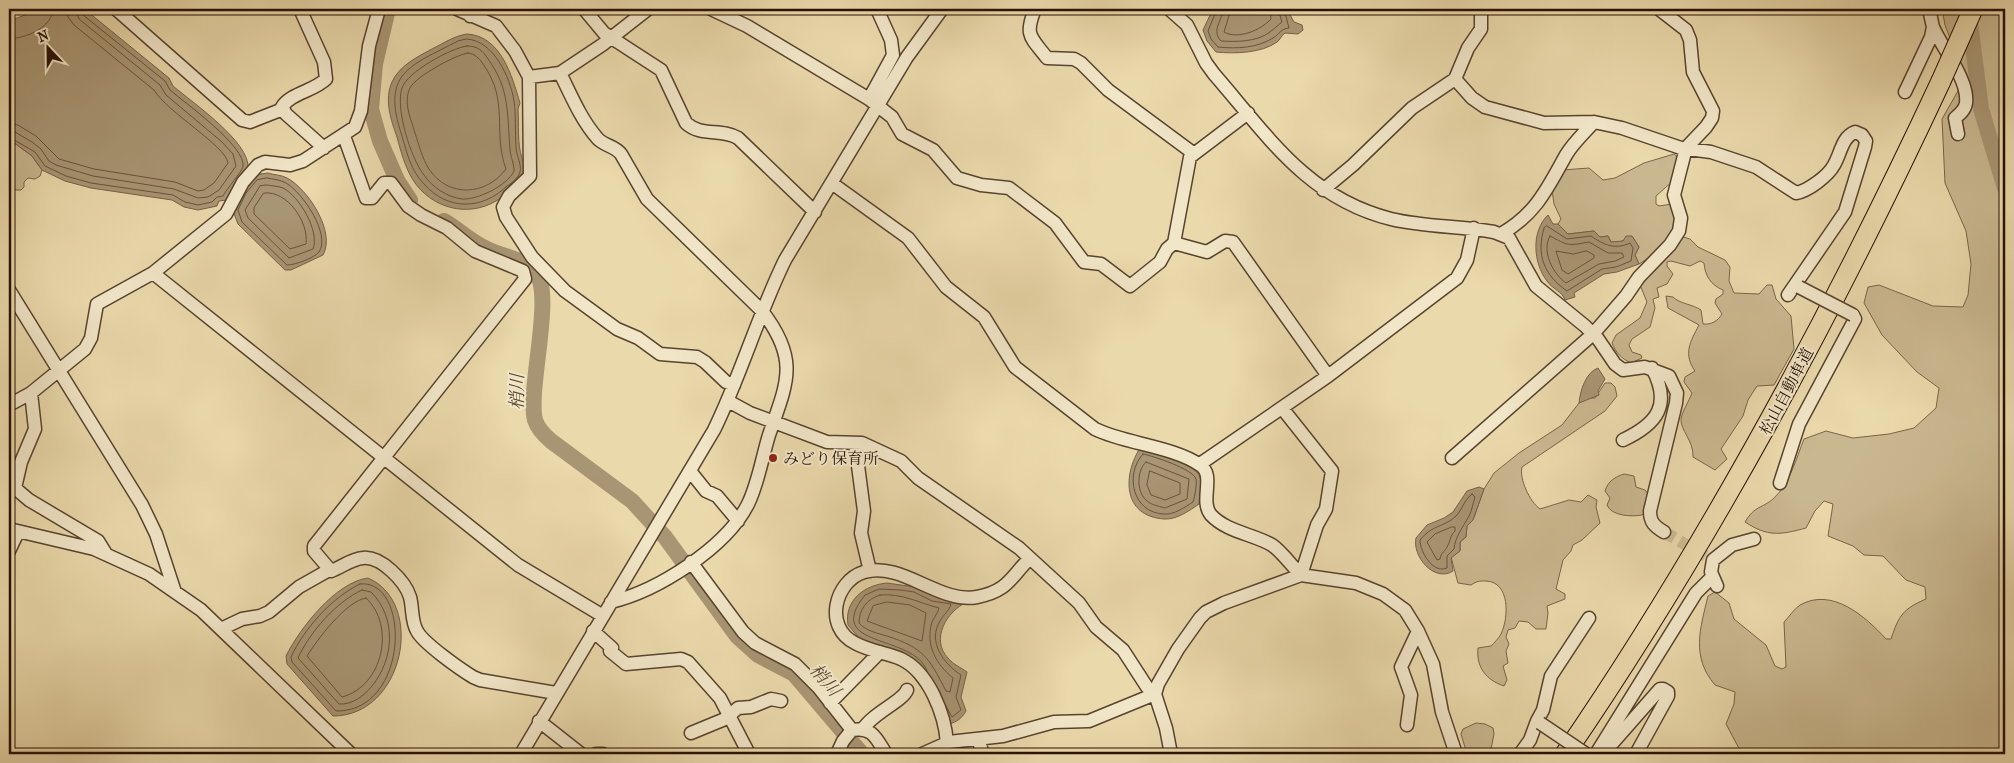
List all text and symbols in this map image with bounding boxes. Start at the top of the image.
north arrow [22,22,72,72]
text: N [35,26,52,46]
street label: 松山自動車道 [1756,344,1817,438]
water label: 梢川 [507,372,528,410]
place label: みどり保育所 [783,449,879,468]
marker: みどり保育所 [767,452,779,464]
water label: 梢川 [805,660,846,702]

